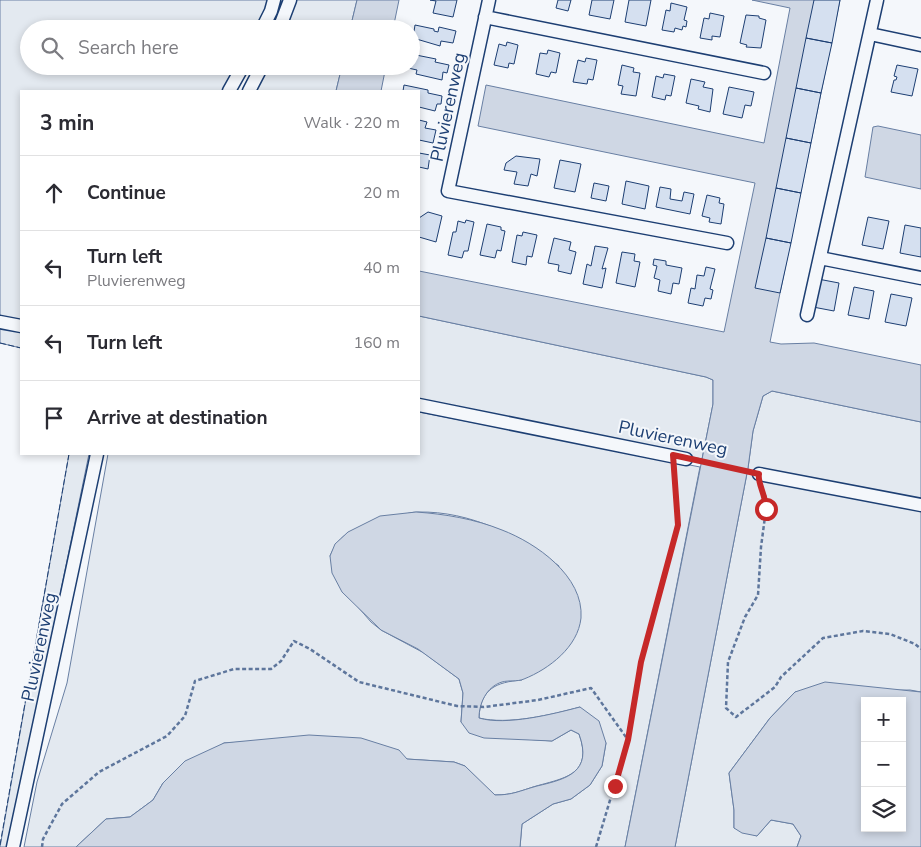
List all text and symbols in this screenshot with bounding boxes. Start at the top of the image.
search box [20,20,420,75]
icon: search [38,34,66,62]
text: Search here [78,35,179,61]
street label: Pluvierenweg [425,50,471,164]
text: 3 min [40,109,94,137]
text: Walk · 220 m [304,112,400,134]
icon: ahead [40,179,68,207]
text: Continue [87,180,166,206]
text: 20 m [363,182,400,204]
text: Turn left [87,244,162,270]
icon: left [40,254,68,282]
text: 40 m [363,257,400,279]
text: Pluvierenweg [87,270,186,292]
icon: left [40,329,68,357]
text: Turn left [87,330,162,356]
text: 160 m [353,332,400,354]
icon: arrive [40,404,68,432]
text: Arrive at destination [87,405,268,431]
street label: Pluvierenweg [616,415,730,461]
route start [755,498,778,521]
street label: Pluvierenweg [16,590,62,704]
map controls [861,697,906,832]
button: + [861,697,906,742]
button: − [861,742,906,787]
route end [604,775,627,798]
button: layers [861,787,906,832]

